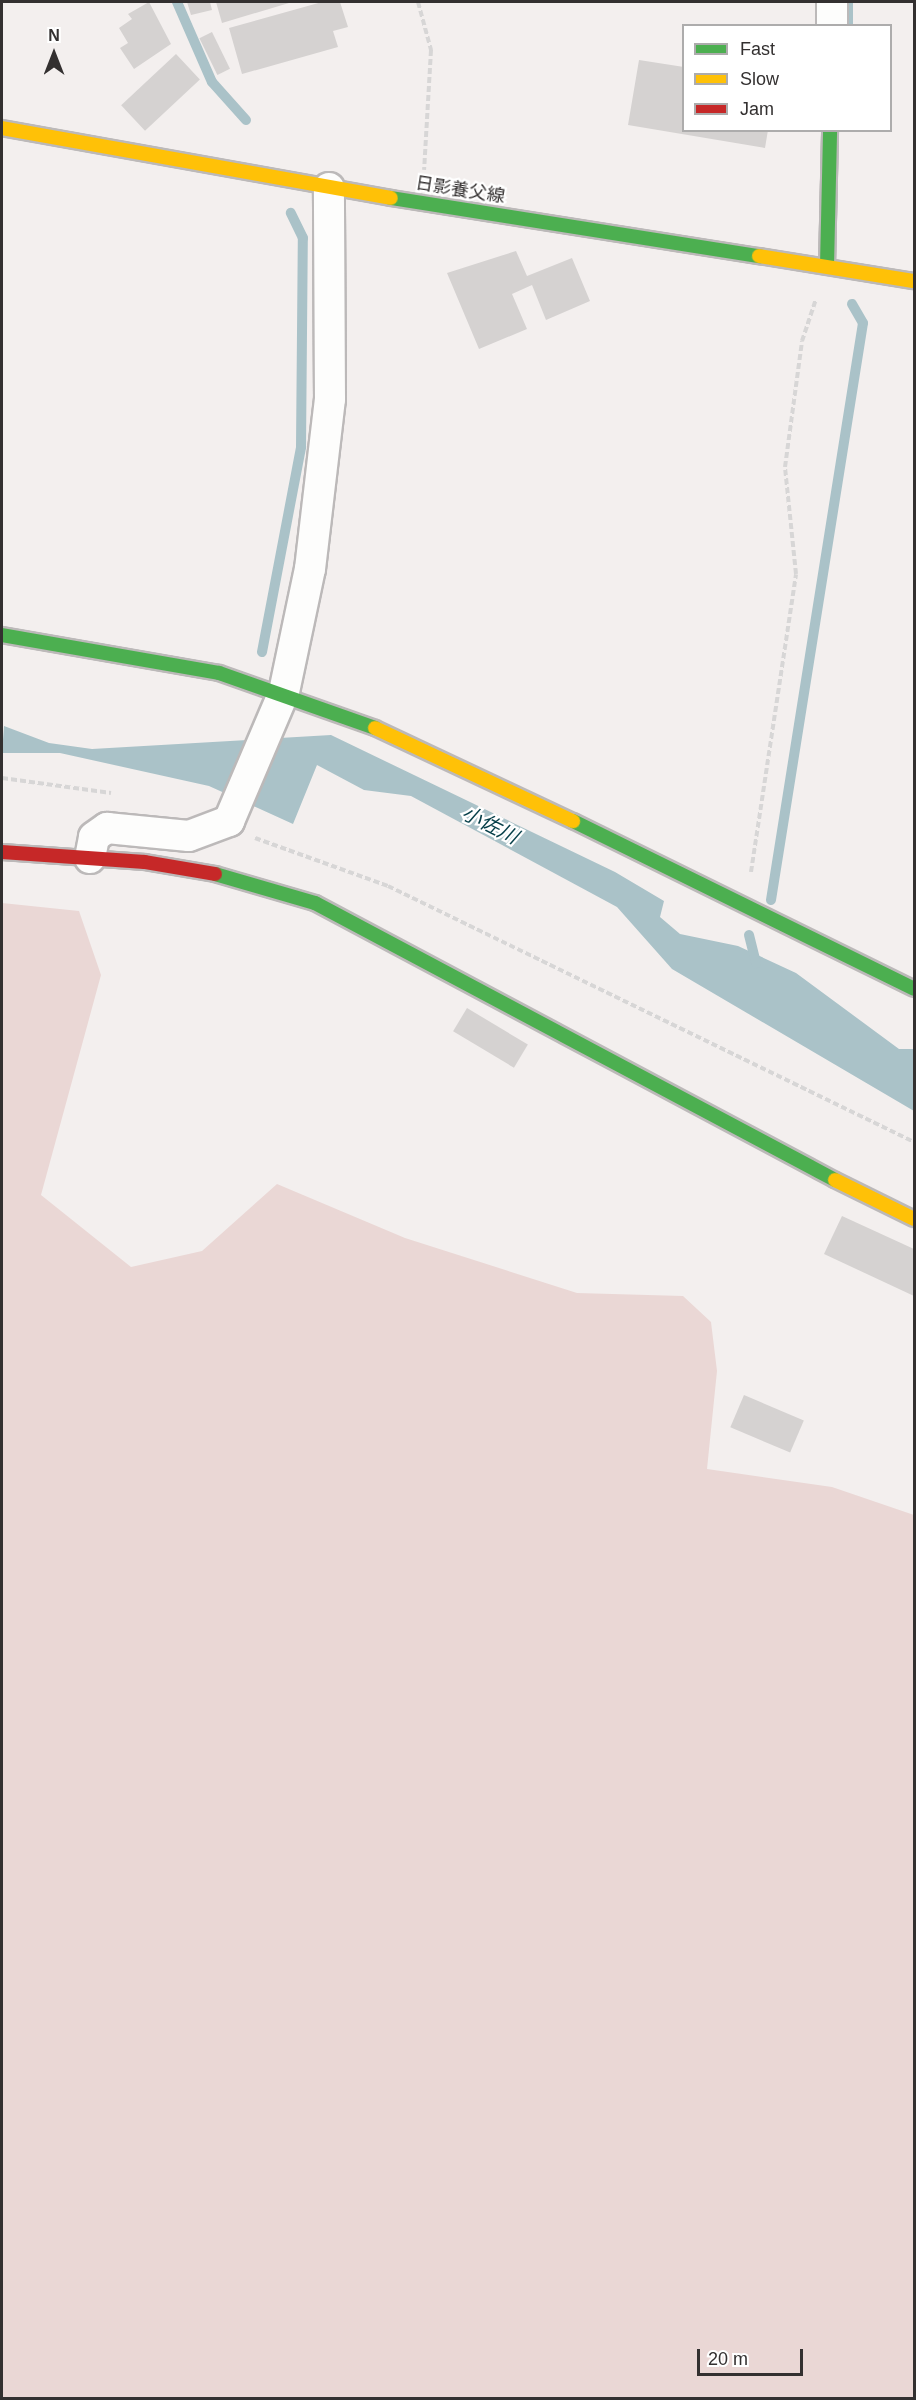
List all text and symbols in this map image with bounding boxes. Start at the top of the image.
north arrow [24,24,84,84]
legend [682,24,892,132]
text: N [48,27,60,44]
text: Fast [740,39,775,59]
text: Slow [740,69,779,89]
text: Jam [740,99,774,119]
street label: 日影養父線 [414,172,506,208]
water label: 小佐川 [458,801,522,849]
scale bar [700,2337,806,2375]
text: 20 m [708,2349,748,2369]

